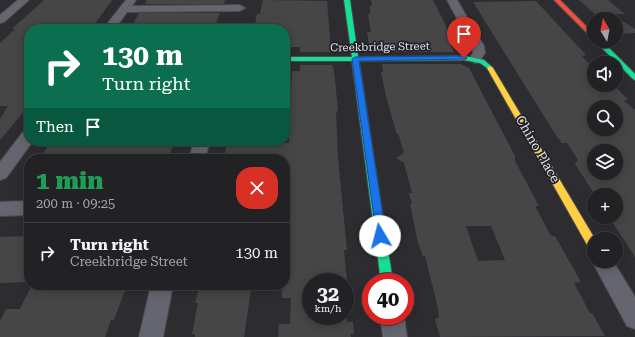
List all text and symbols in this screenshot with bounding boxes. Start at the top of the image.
north arrow [587,12,623,48]
map controls [587,12,623,268]
pin [447,17,481,58]
icon: arrive [453,23,475,45]
text: 130 m [102,39,183,72]
icon: right [36,40,88,92]
street label: Creekbridge Street [330,40,430,54]
button: sound [587,56,623,92]
text: Turn right [102,73,190,94]
button: search [587,100,623,136]
street label: Chino Place [513,113,563,185]
icon: arrive [82,116,104,138]
text: Then [36,118,74,136]
button: layers [587,144,623,180]
text: 1 min [36,167,103,195]
button: close [236,167,278,209]
button: + [587,188,623,224]
text: 200 m · 09:25 [36,196,115,211]
position arrow [359,215,401,257]
button: − [587,232,623,268]
text: Turn right [70,236,149,254]
icon: right [36,242,58,264]
text: 130 m [235,244,278,262]
text: Creekbridge Street [70,254,188,269]
speed limit sign: 40 [362,273,414,325]
text: 32 [317,282,339,306]
text: km/h [315,303,341,314]

